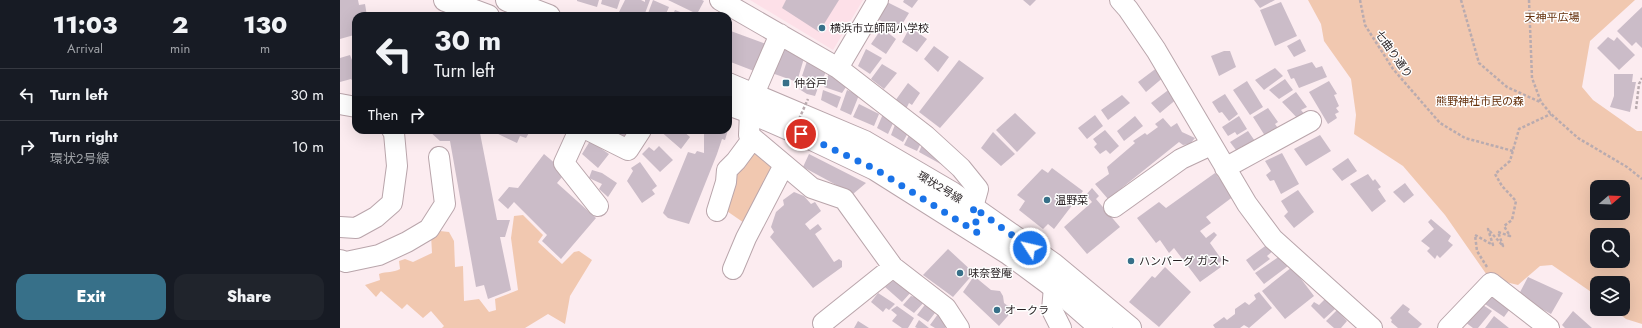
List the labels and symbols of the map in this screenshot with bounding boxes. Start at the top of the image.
park label: 天神平広場 [1525,9,1580,25]
place label: 横浜市立師岡小学校 [830,20,929,36]
marker: 横浜市立師岡小学校 [817,23,827,33]
street label: 七曲り通り [1372,27,1416,81]
place label: 仲谷戸 [794,75,827,91]
marker: 仲谷戸 [781,78,791,88]
park label: 熊野神社市民の森 [1436,93,1524,109]
pin [784,117,818,151]
street label: 環状2号線 [914,167,966,207]
north arrow [1590,180,1630,220]
place label: 温野菜 [1055,192,1088,208]
marker: 温野菜 [1042,195,1052,205]
position arrow [1009,227,1051,269]
place label: ハンバーグ ガスト [1139,253,1230,269]
marker: ハンバーグ ガスト [1126,256,1136,266]
place label: 味奈登庵 [968,265,1012,281]
marker: 味奈登庵 [955,268,965,278]
place label: オークラ [1005,302,1049,318]
marker: オークラ [992,305,1002,315]

